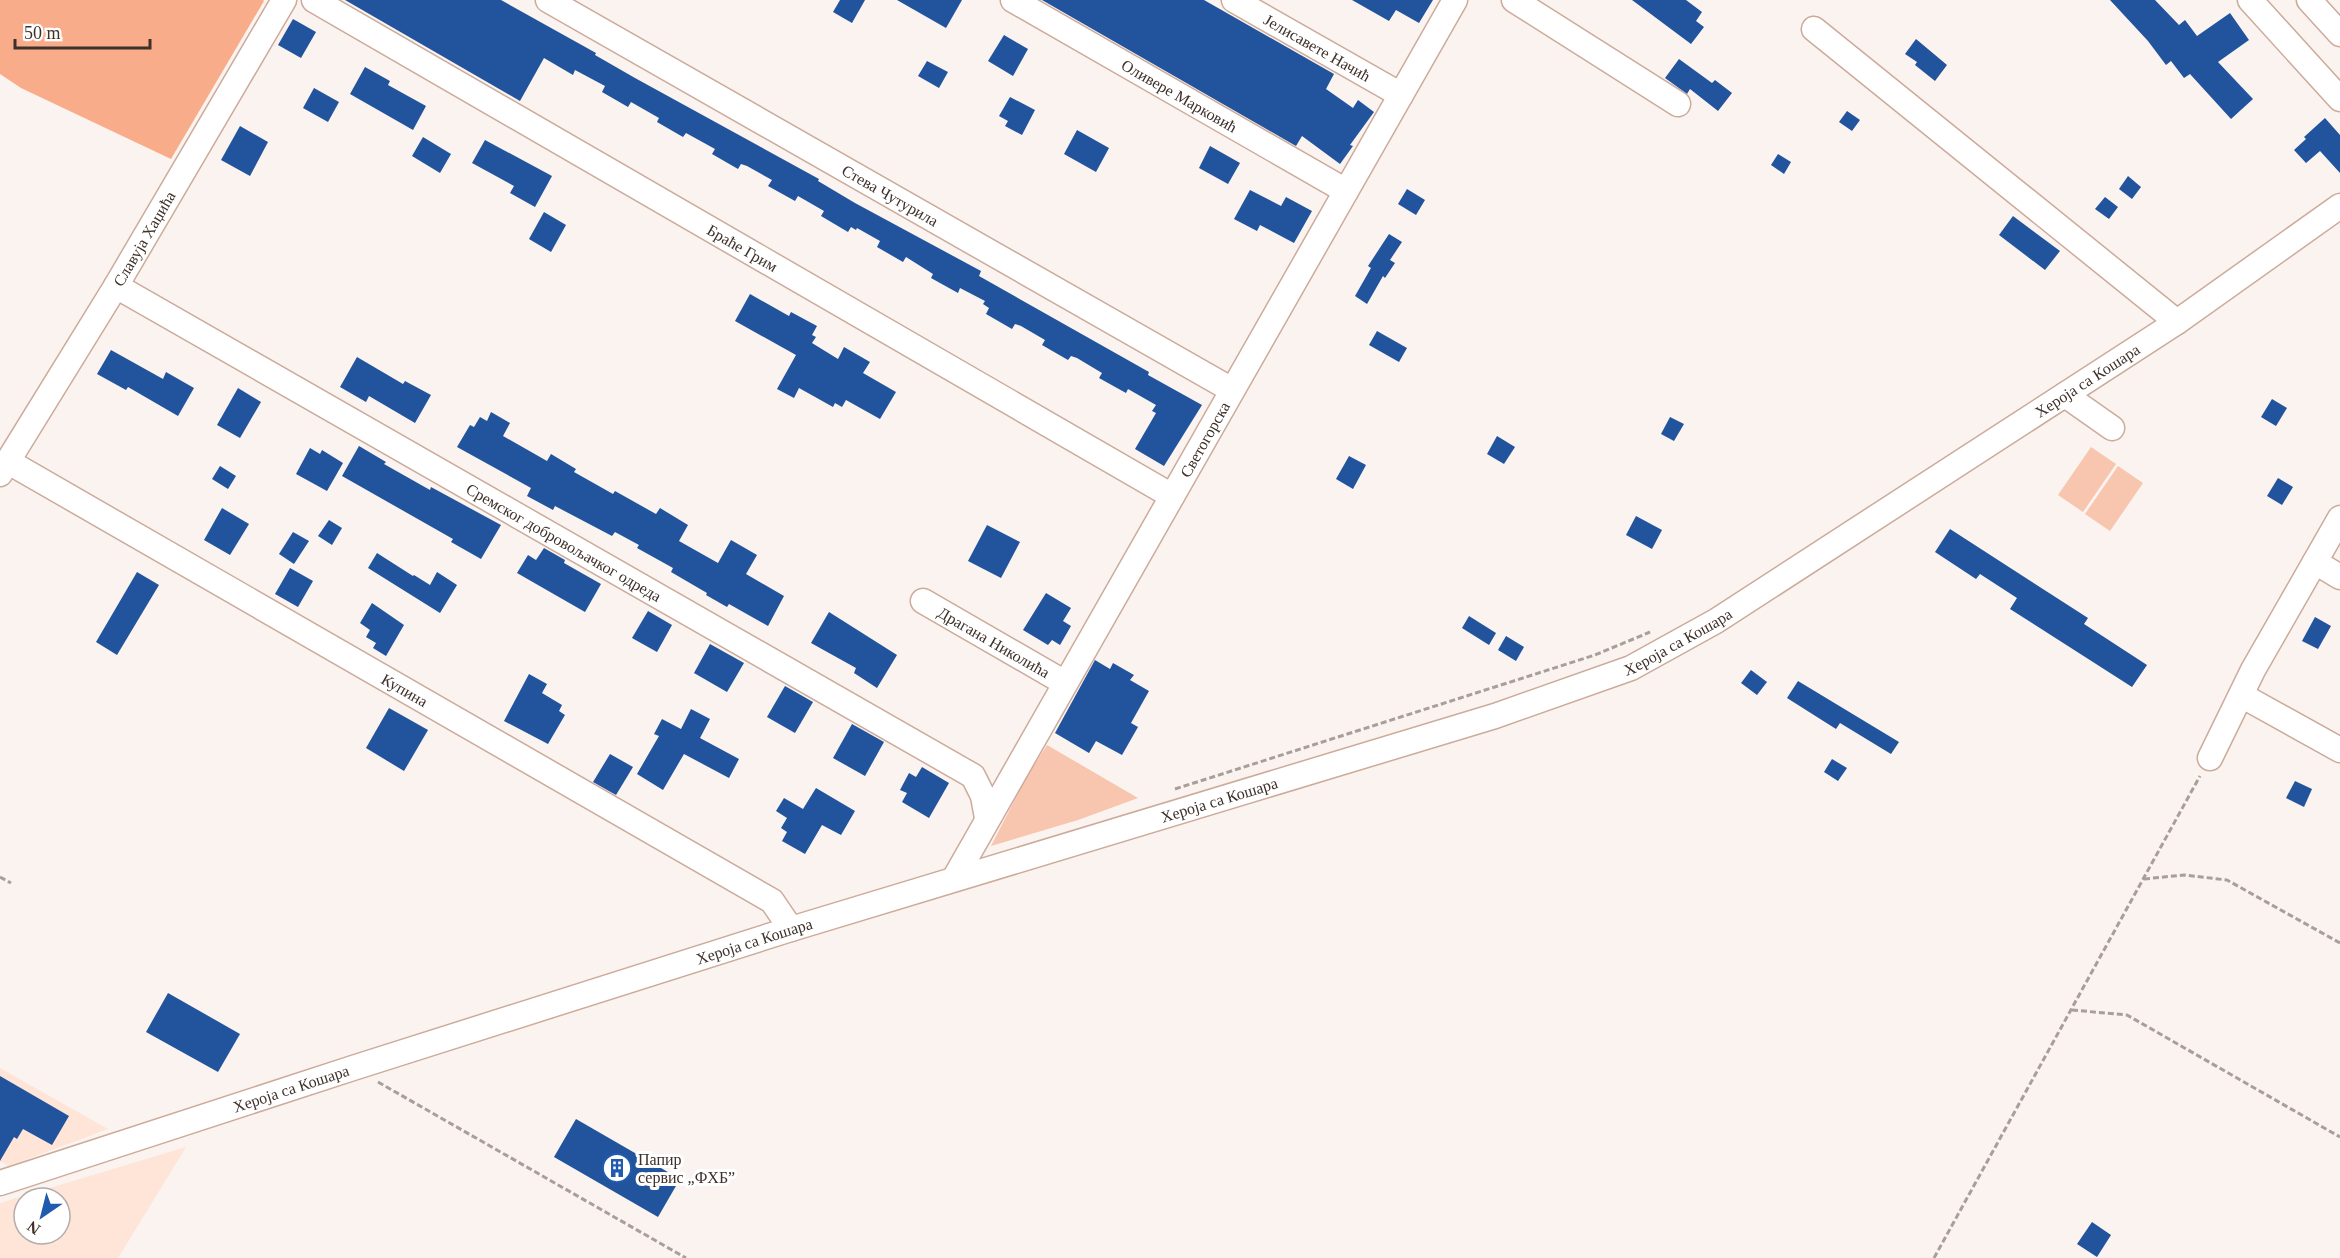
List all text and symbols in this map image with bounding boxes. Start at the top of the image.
street label: Јелисавете Начић [1261,11,1374,84]
scale bar [15,12,150,50]
text: 50 m [24,23,61,43]
street label: Оливере Марковић [1119,56,1240,135]
street label: Стева Чутурила [839,161,941,229]
street label: Славуја Хаџића [109,188,178,289]
street label: Браће Грим [704,221,781,275]
street label: Хероја са Кошара [2032,340,2143,420]
street label: Светогорска [1176,399,1233,480]
street label: Сремског добровољачког одреда [463,480,664,605]
street label: Драгана Николића [935,603,1053,681]
street label: Хероја са Кошара [1622,605,1735,678]
street label: Купина [379,670,431,710]
street label: Хероја са Кошара [1159,774,1279,825]
street label: Хероја са Кошара [694,915,814,967]
street label: Хероја са Кошара [231,1061,351,1115]
place label: Папир сервис „ФХБ” [638,1151,735,1187]
building icon: Папир сервис „ФХБ” [601,1152,633,1184]
north arrow [12,1186,72,1246]
text: N [24,1217,43,1238]

